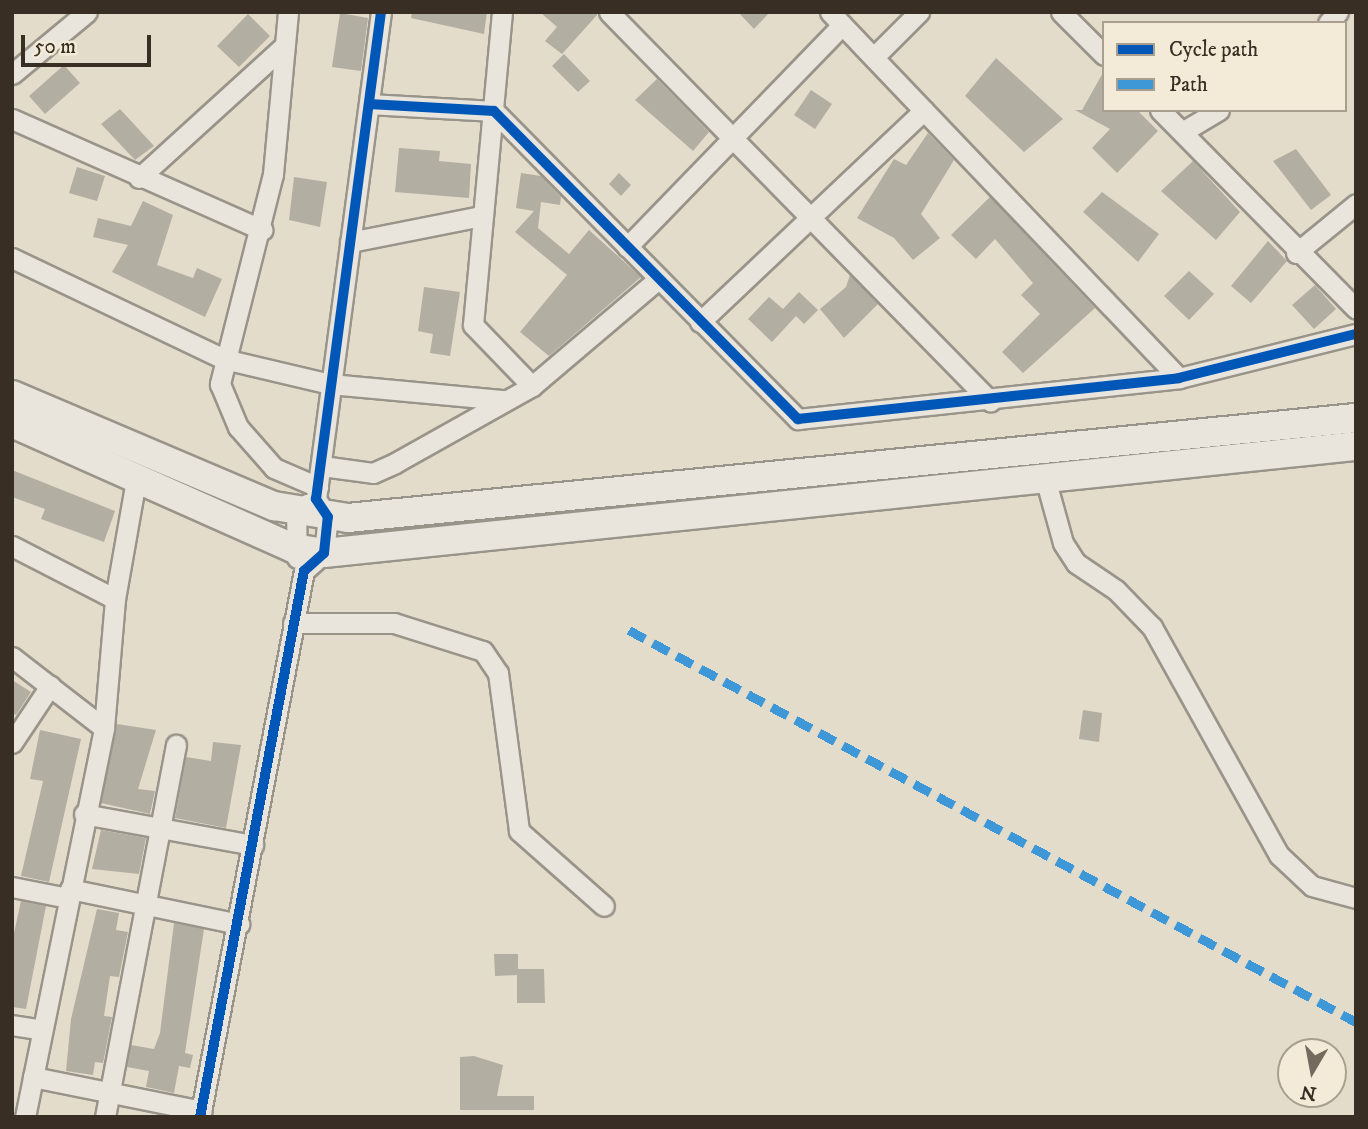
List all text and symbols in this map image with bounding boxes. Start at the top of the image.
scale bar [24,21,154,65]
legend [1102,21,1347,112]
text: 50 m [34,34,76,60]
text: Cycle path [1169,37,1258,63]
text: Path [1169,72,1208,98]
north arrow [1277,1038,1347,1108]
text: N [1299,1080,1318,1105]

